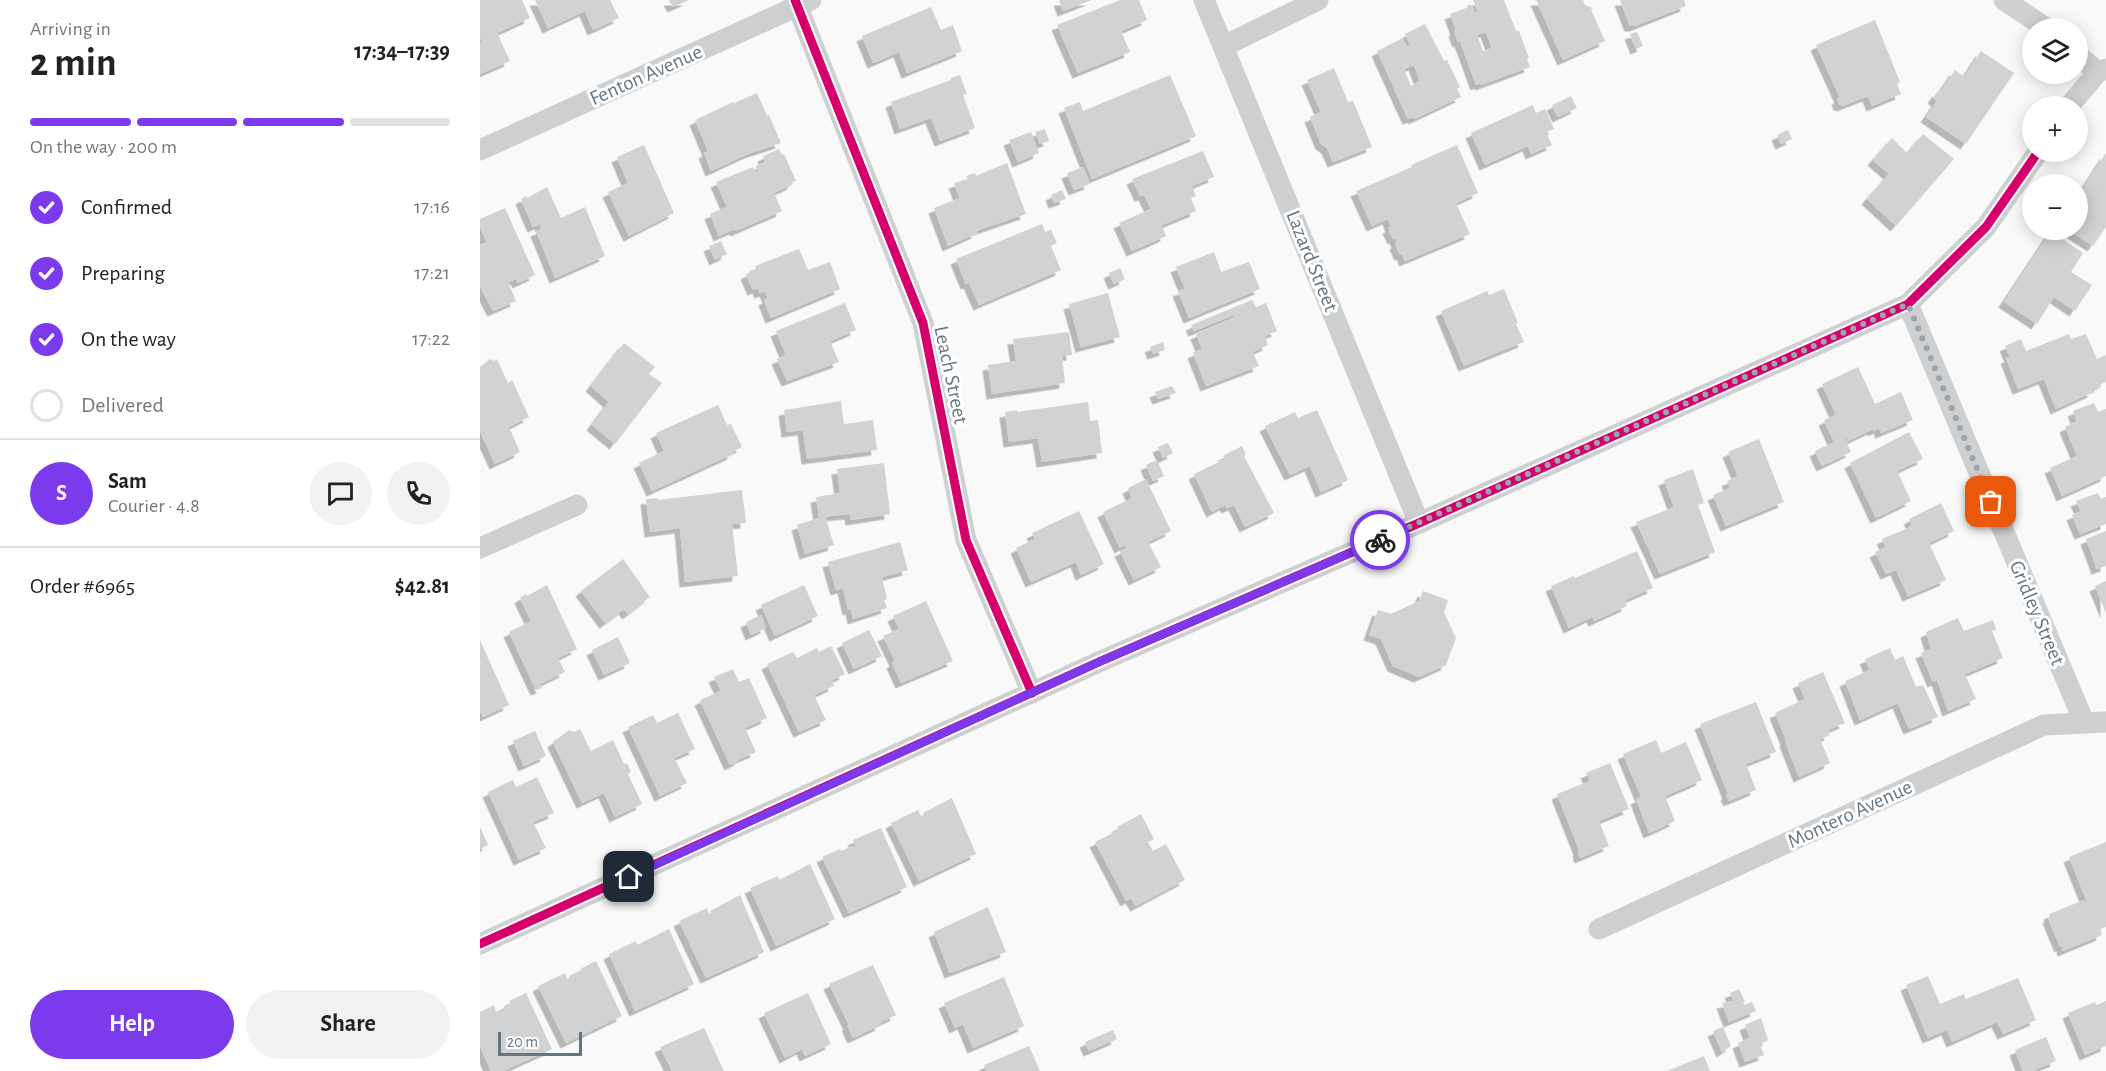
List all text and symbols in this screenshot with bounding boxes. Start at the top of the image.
map controls [2022,18,2088,240]
button: layers [2022,18,2088,84]
text: Arriving in [30,19,111,39]
text: 17:34–17:39 [354,40,450,62]
street label: Fenton Avenue [587,41,705,109]
text: 2 min [30,44,117,83]
button: + [2022,96,2088,162]
text: On the way · 200 m [30,137,177,157]
button: − [2022,174,2088,240]
icon: check [30,191,63,224]
text: Confirmed [81,196,172,218]
text: 17:16 [414,197,450,217]
street label: Lazard Street [1282,207,1342,315]
icon: check [30,257,63,290]
text: Preparing [81,262,165,284]
text: 17:21 [414,263,450,283]
icon: check [30,323,63,356]
street label: Leach Street [930,324,972,426]
text: On the way [81,328,176,350]
text: 17:22 [412,329,450,349]
text: Delivered [81,394,164,416]
button: chat [309,462,372,525]
button: phone [387,462,450,525]
text: Sam [108,470,147,492]
pin [1965,476,2016,527]
text: S [56,482,67,504]
icon: bag [1974,485,2007,518]
text: Courier · 4.8 [108,496,200,516]
courier [1350,510,1410,570]
icon: bike [1364,524,1397,557]
street label: Gridley Street [2006,558,2069,669]
text: Order #6965 [30,575,135,597]
text: $42.81 [395,575,450,597]
street label: Montero Avenue [1784,776,1916,852]
pin [603,851,654,902]
icon: home [612,860,645,893]
button: Help [30,990,234,1059]
button: Share [246,990,450,1059]
scale bar [498,1029,582,1056]
text: 20 m [507,1034,538,1050]

